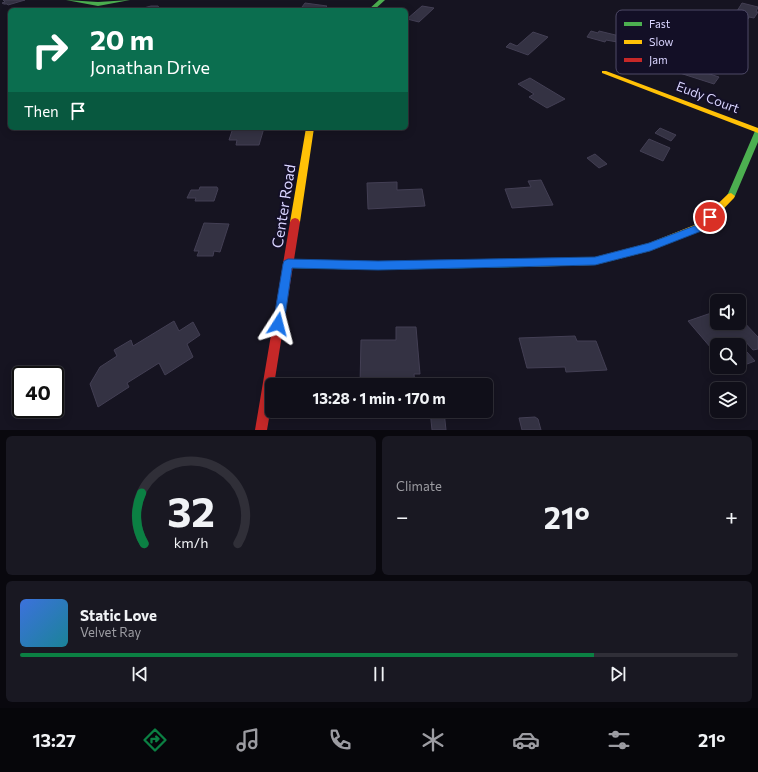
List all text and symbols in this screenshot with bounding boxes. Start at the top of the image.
legend [616,10,748,74]
text: Fast [649,17,671,30]
text: 20 m [90,22,154,56]
icon: right [24,24,76,76]
text: Slow [649,35,674,48]
text: Jam [649,53,668,67]
text: Jonathan Drive [90,56,210,78]
street label: Eudy Court [674,78,742,116]
icon: arrive [67,100,89,122]
text: Then [24,102,59,120]
street label: Center Road [267,163,299,249]
pin [693,200,727,234]
icon: arrive [699,206,721,228]
map controls [710,294,746,418]
button: sound [710,294,746,330]
position arrow [257,303,299,345]
button: search [710,338,746,374]
speed limit sign: 40 [12,366,64,418]
button: layers [710,382,746,418]
text: 13:28 · 1 min · 170 m [312,389,446,407]
text: Climate [396,478,442,494]
text: 32 [167,484,215,535]
text: 21° [544,498,590,535]
text: − [396,503,409,530]
text: + [725,503,738,530]
text: km/h [174,532,208,550]
text: Static Love [80,606,157,624]
text: Velvet Ray [80,624,141,640]
icon: previous [129,663,151,685]
icon: pause [368,663,390,685]
icon: next [607,663,629,685]
icon: directions [141,726,169,754]
icon: music [234,726,262,754]
icon: phone [326,726,354,754]
icon: climate [419,726,447,754]
icon: car [512,726,540,754]
icon: filters [605,726,633,754]
text: 13:27 [32,729,76,751]
text: 21° [698,729,726,751]

